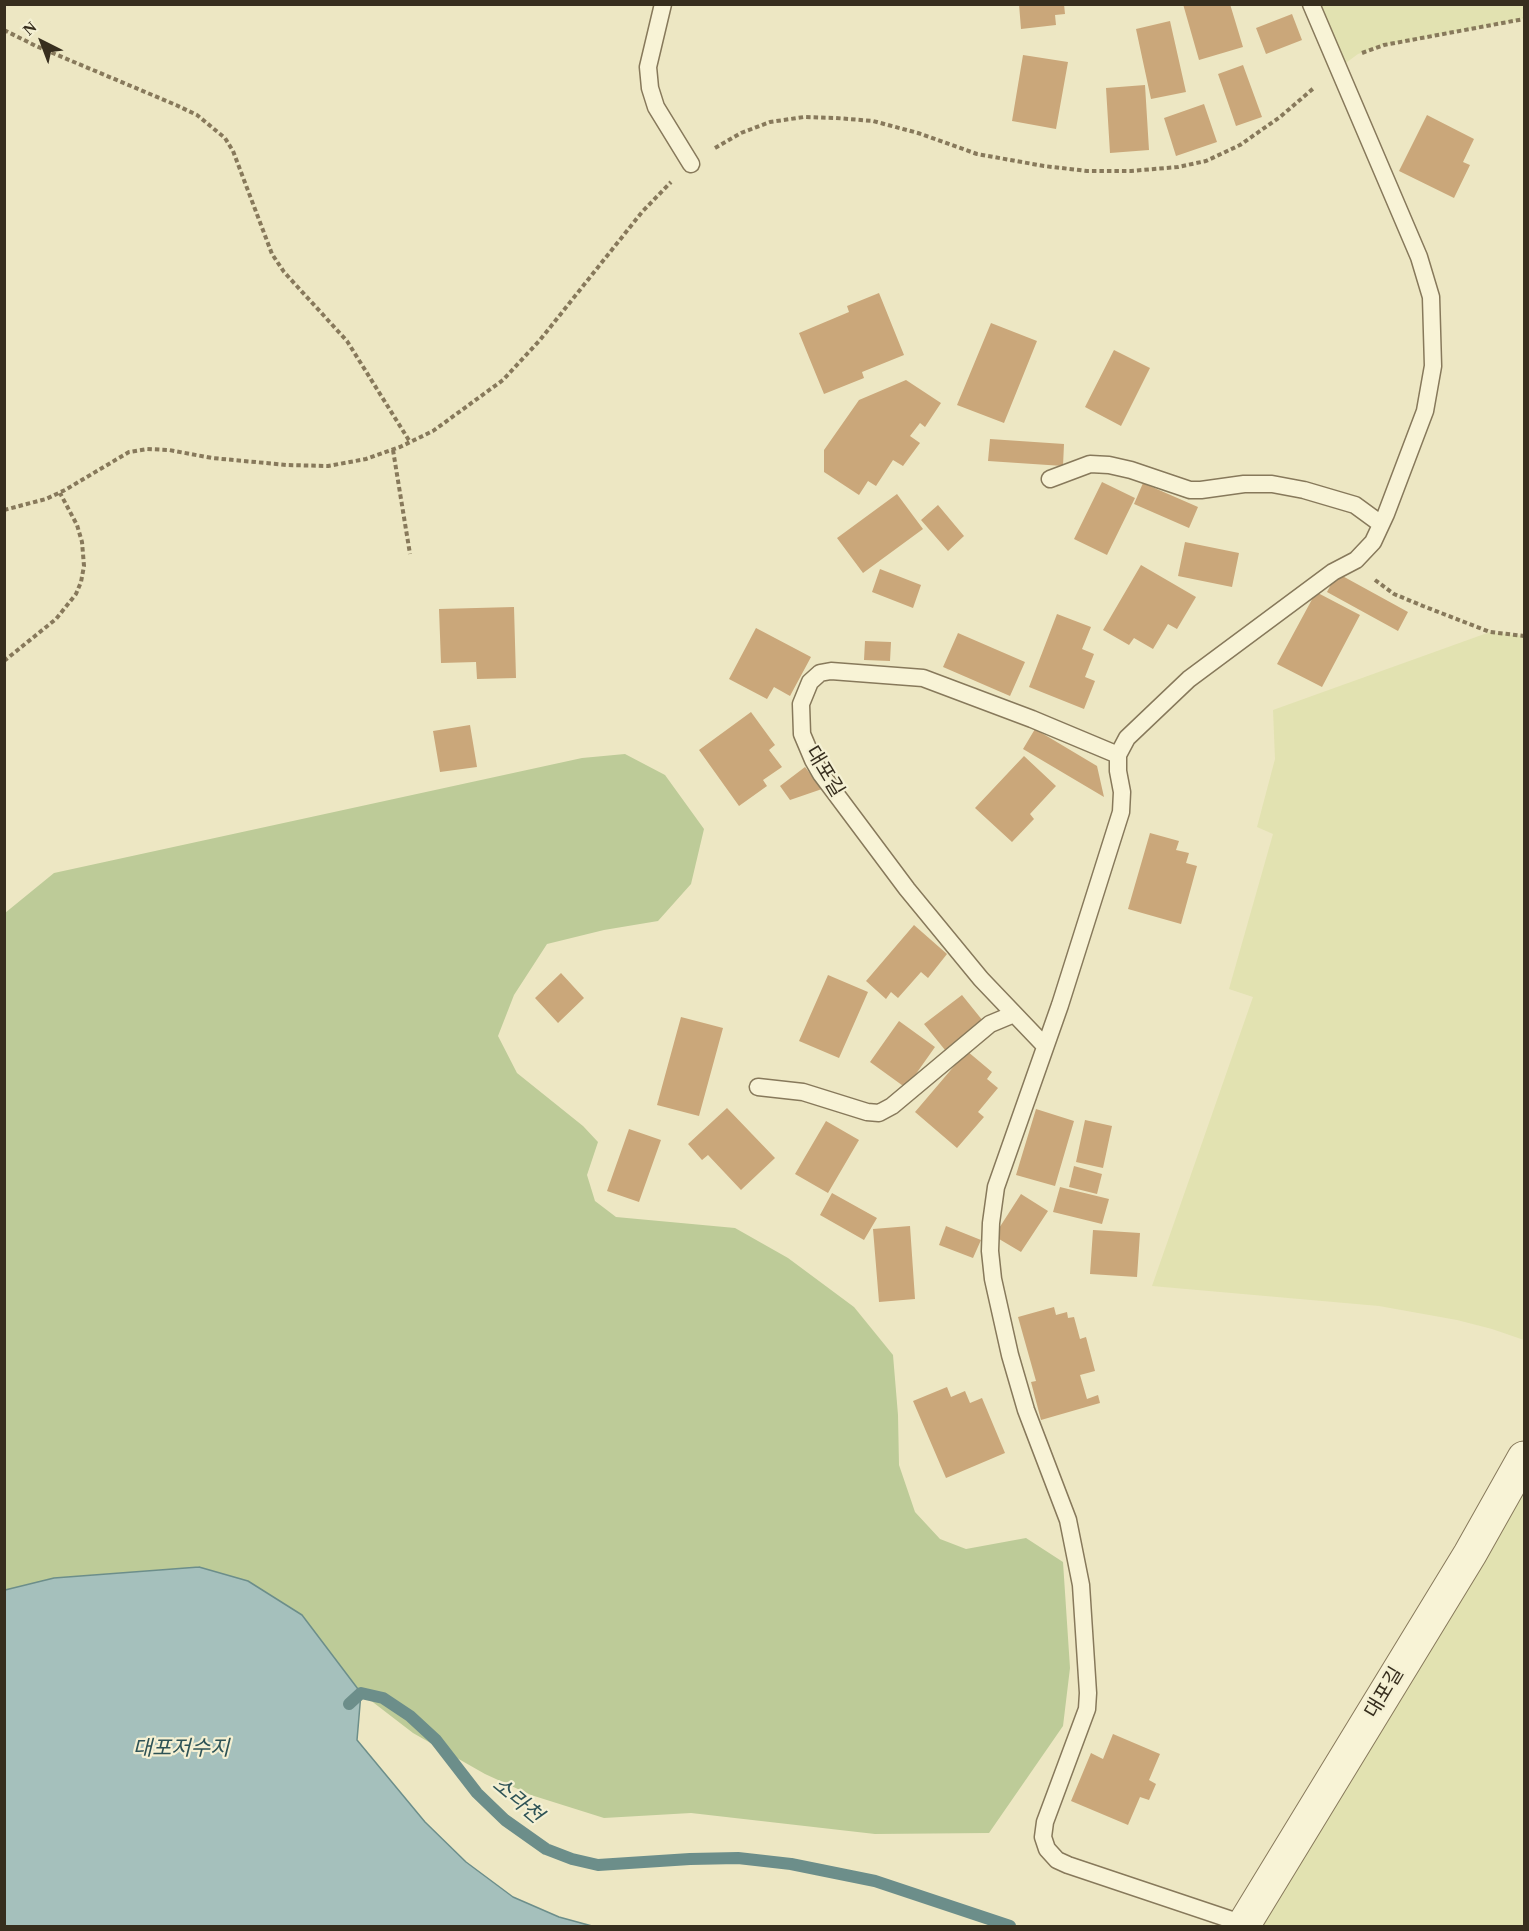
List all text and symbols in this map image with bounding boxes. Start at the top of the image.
north arrow [12,12,72,72]
text: N [20,18,40,38]
street label: 대포길 [799,742,849,802]
street label: 대포길 [1360,1663,1410,1723]
water label: 대포저수지 [133,1736,229,1762]
water label: 소라천 [487,1773,547,1829]

